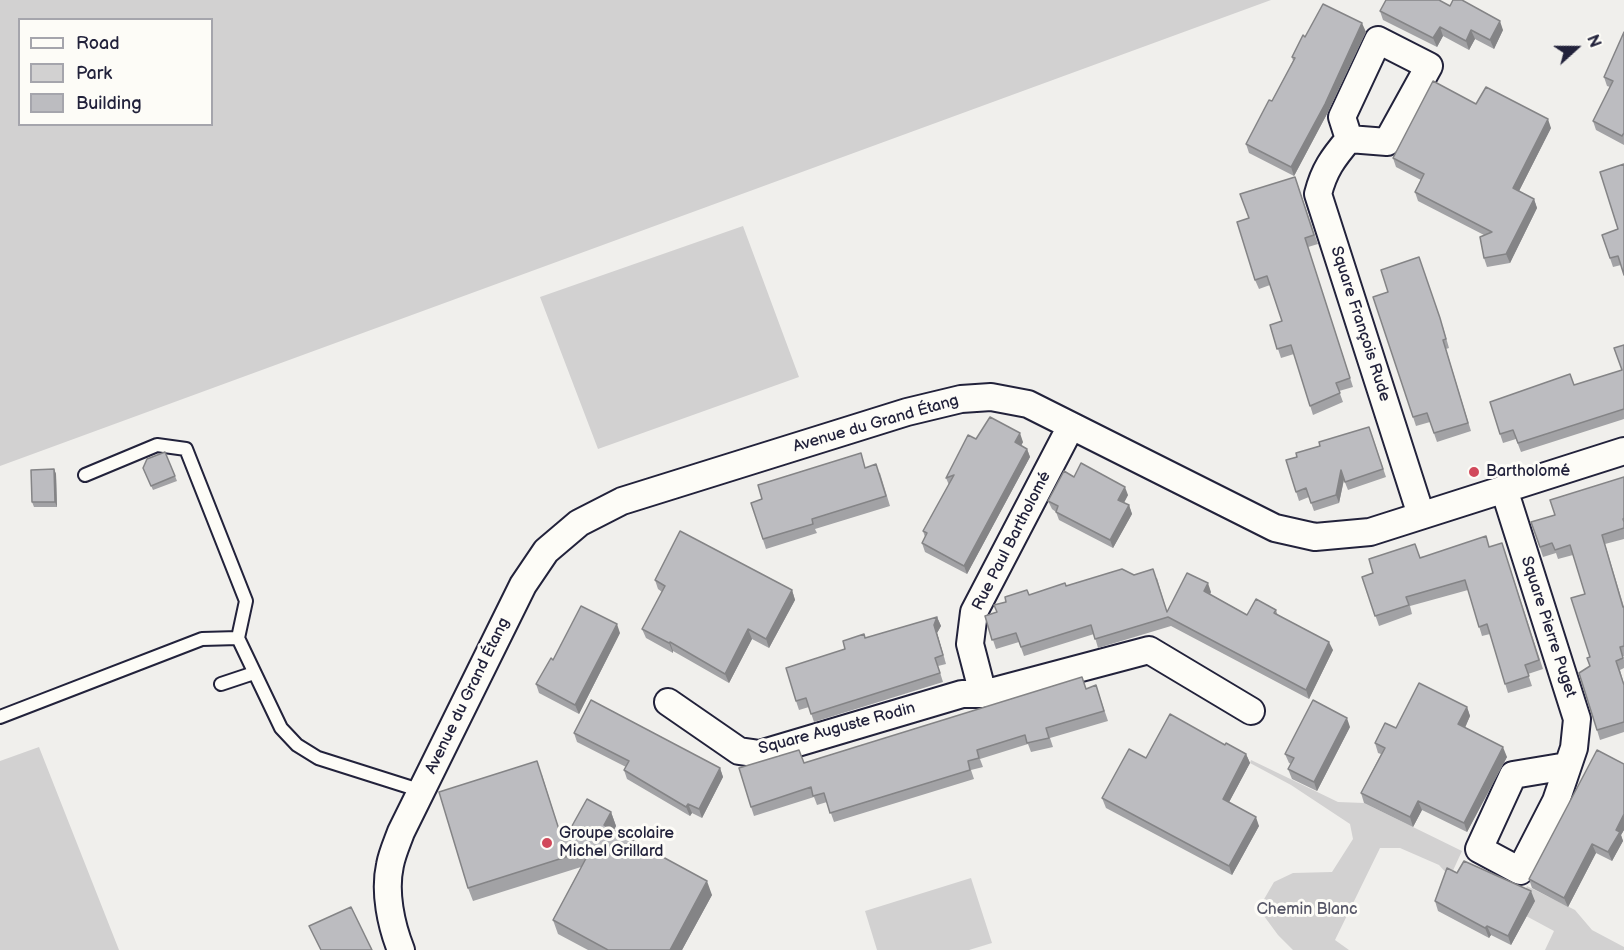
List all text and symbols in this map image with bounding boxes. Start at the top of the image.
legend [18,18,213,126]
north arrow [1546,18,1606,78]
text: N [1582,32,1604,50]
text: Road [76,33,120,54]
text: Park [76,63,112,84]
text: Building [76,93,142,114]
street label: Square François Rude [1326,244,1394,404]
street label: Avenue du Grand Étang [791,391,961,457]
place label: Bartholomé [1486,462,1570,482]
marker: Bartholomé [1467,465,1481,479]
street label: Rue Paul Bartholomé [969,468,1055,614]
street label: Square Pierre Puget [1516,554,1580,700]
street label: Avenue du Grand Étang [422,615,514,777]
street label: Square Auguste Rodin [757,699,917,759]
place label: Groupe scolaire Michel Grillard [559,824,674,862]
marker: Groupe scolaire Michel Grillard [540,836,554,850]
park label: Chemin Blanc [1256,900,1358,920]

